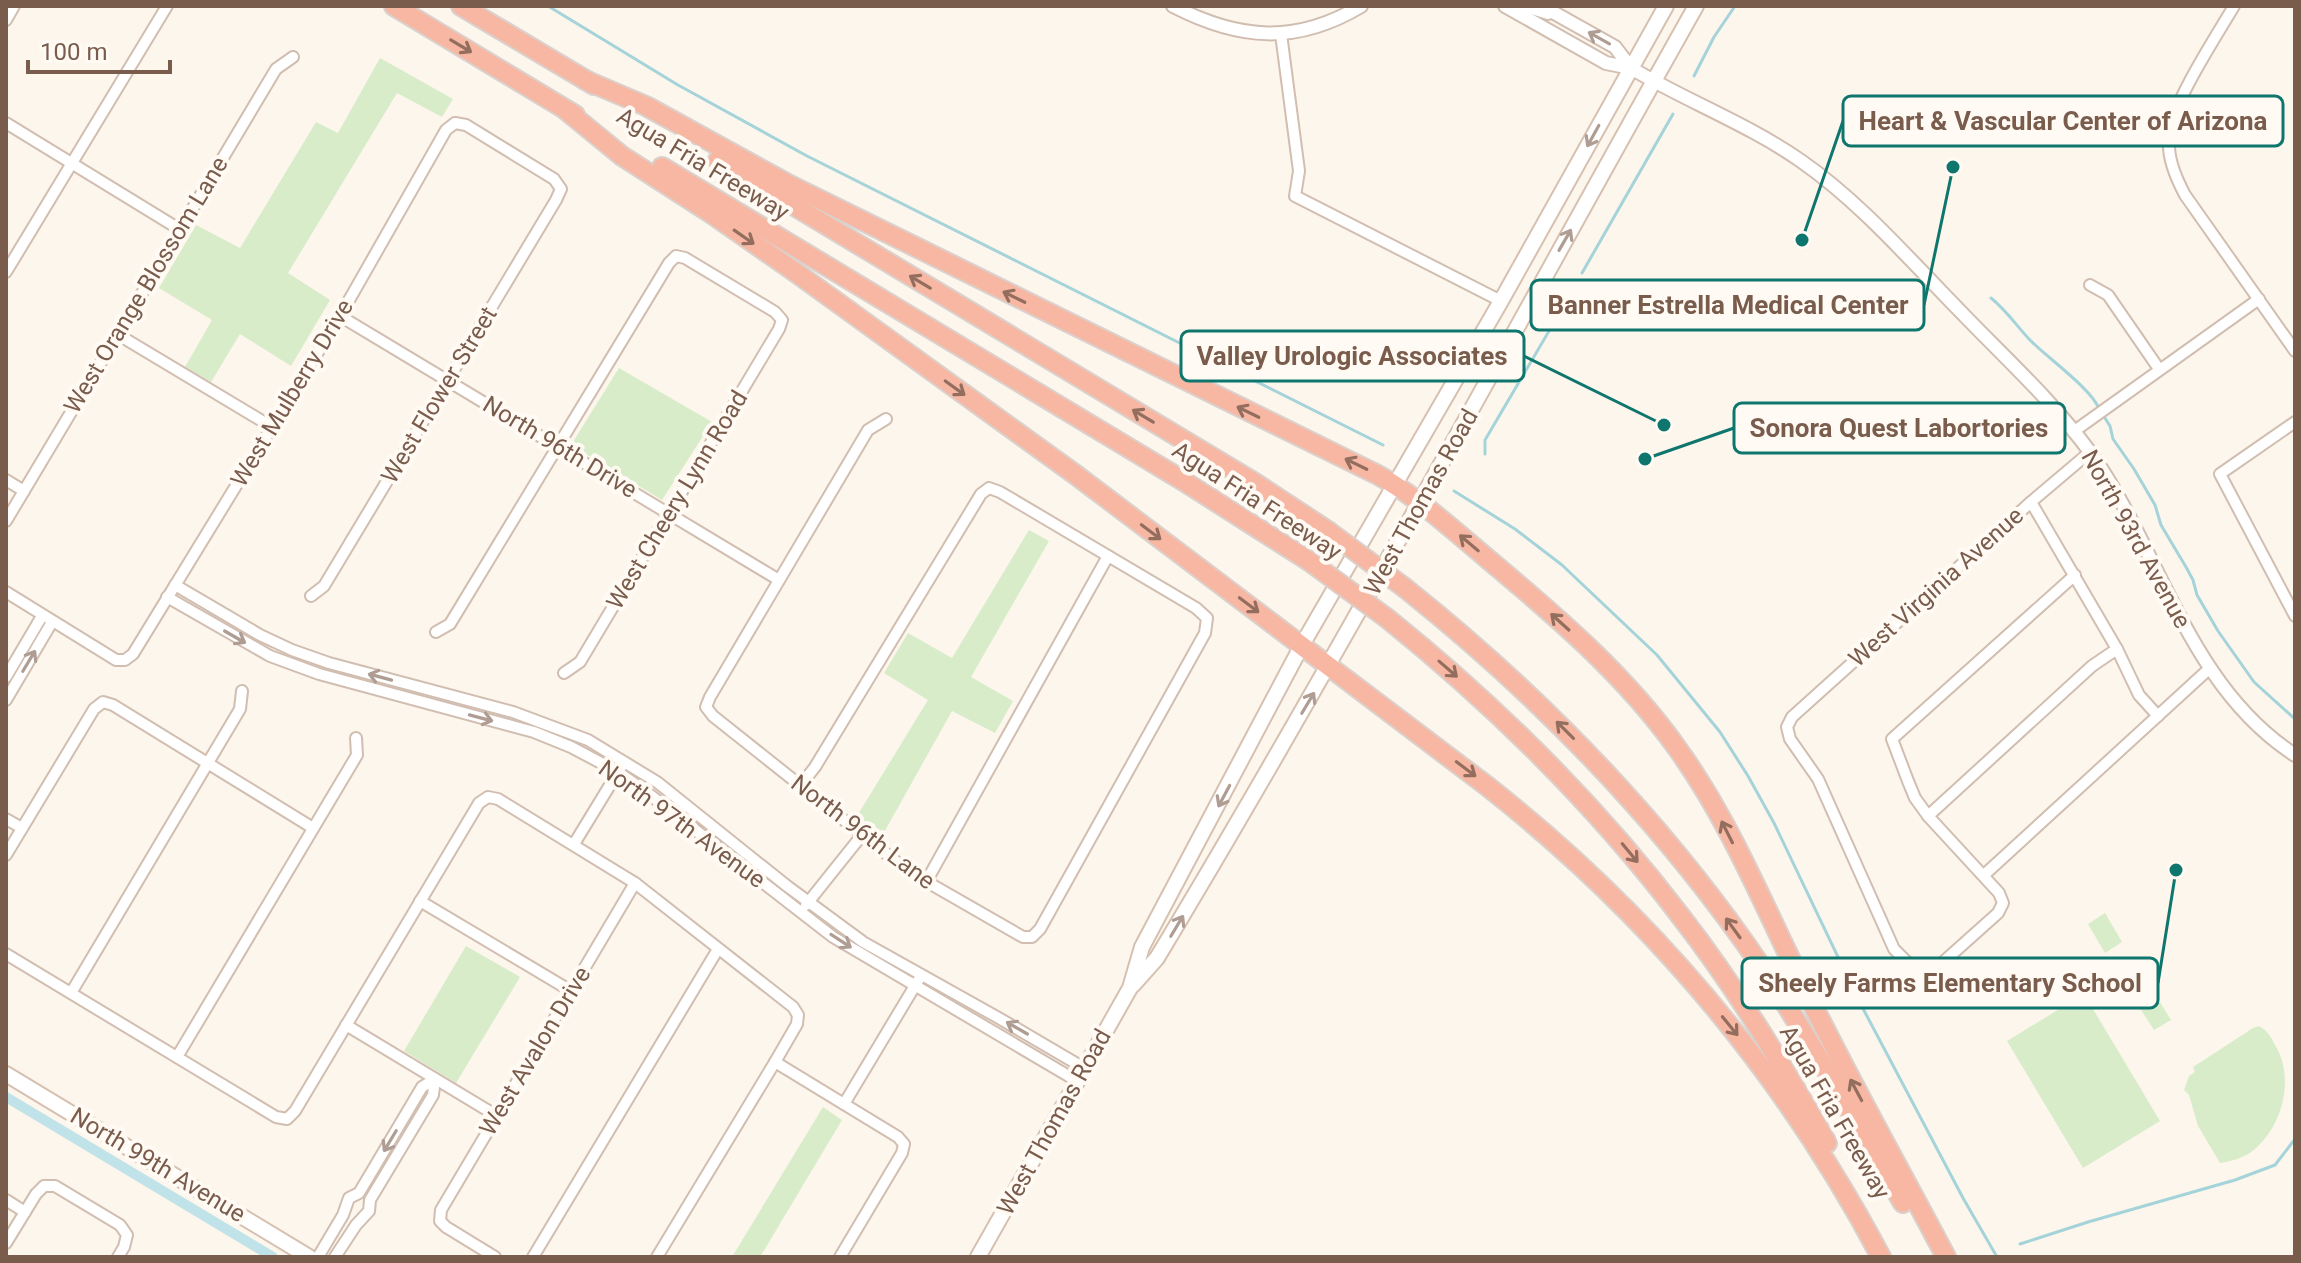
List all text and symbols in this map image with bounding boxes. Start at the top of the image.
scale bar [28,24,170,74]
one-way arrow [1587,30,1611,45]
text: 100 m [40,38,107,66]
one-way arrow [449,39,472,55]
callout: Heart & Vascular Center of Arizona [1843,96,2283,146]
street label: Agua Fria Freeway [612,102,795,227]
text: Heart & Vascular Center of Arizona [1859,106,2267,136]
one-way arrow [1585,123,1600,147]
street label: West Orange Blossom Lane [58,152,234,418]
one-way arrow [732,229,754,245]
one-way arrow [1557,229,1573,252]
one-way arrow [909,273,932,289]
callout: Banner Estrella Medical Center [1531,280,1924,330]
one-way arrow [1003,289,1027,304]
text: Banner Estrella Medical Center [1547,290,1909,320]
street label: West Mulberry Drive [225,294,359,492]
street label: West Flower Street [375,302,503,488]
callout: Valley Urologic Associates [1181,331,1524,381]
text: Valley Urologic Associates [1196,341,1508,371]
one-way arrow [944,380,966,396]
street label: West Cheery Lynn Road [601,386,753,614]
street label: North 96th Drive [478,390,642,504]
one-way arrow [1236,403,1260,419]
callout: Sonora Quest Labortories [1734,403,2065,453]
street label: West Thomas Road [1358,404,1484,600]
one-way arrow [1132,408,1155,424]
text: Sonora Quest Labortories [1750,413,2048,443]
street label: Agua Fria Freeway [1167,436,1347,566]
street label: North 93rd Avenue [2075,445,2197,633]
one-way arrow [1345,456,1369,472]
street label: West Virginia Avenue [1843,501,2029,673]
one-way arrow [1140,523,1161,540]
one-way arrow [1459,534,1480,552]
one-way arrow [1237,597,1259,614]
one-way arrow [1551,614,1571,632]
one-way arrow [223,629,246,645]
one-way arrow [21,650,37,673]
one-way arrow [1437,659,1457,677]
one-way arrow [367,668,393,683]
one-way arrow [1300,692,1316,715]
one-way arrow [467,712,493,727]
one-way arrow [1556,720,1575,740]
street label: North 97th Avenue [593,754,771,894]
one-way arrow [1454,760,1476,777]
street label: North 96th Lane [786,769,940,895]
one-way arrow [1215,783,1231,807]
one-way arrow [1719,821,1735,845]
one-way arrow [1621,842,1639,863]
one-way arrow [1169,915,1185,938]
one-way arrow [1725,918,1742,939]
one-way arrow [829,934,852,950]
callout: Sheely Farms Elementary School [1742,958,2158,1008]
street label: West Avalon Drive [474,961,596,1141]
text: Sheely Farms Elementary School [1758,968,2142,998]
one-way arrow [1721,1015,1739,1036]
one-way arrow [1006,1020,1029,1036]
street label: Agua Fria Freeway [1774,1020,1896,1204]
street label: West Thomas Road [991,1024,1117,1220]
one-way arrow [1847,1079,1863,1102]
street label: North 99th Avenue [65,1102,251,1228]
one-way arrow [382,1129,398,1152]

